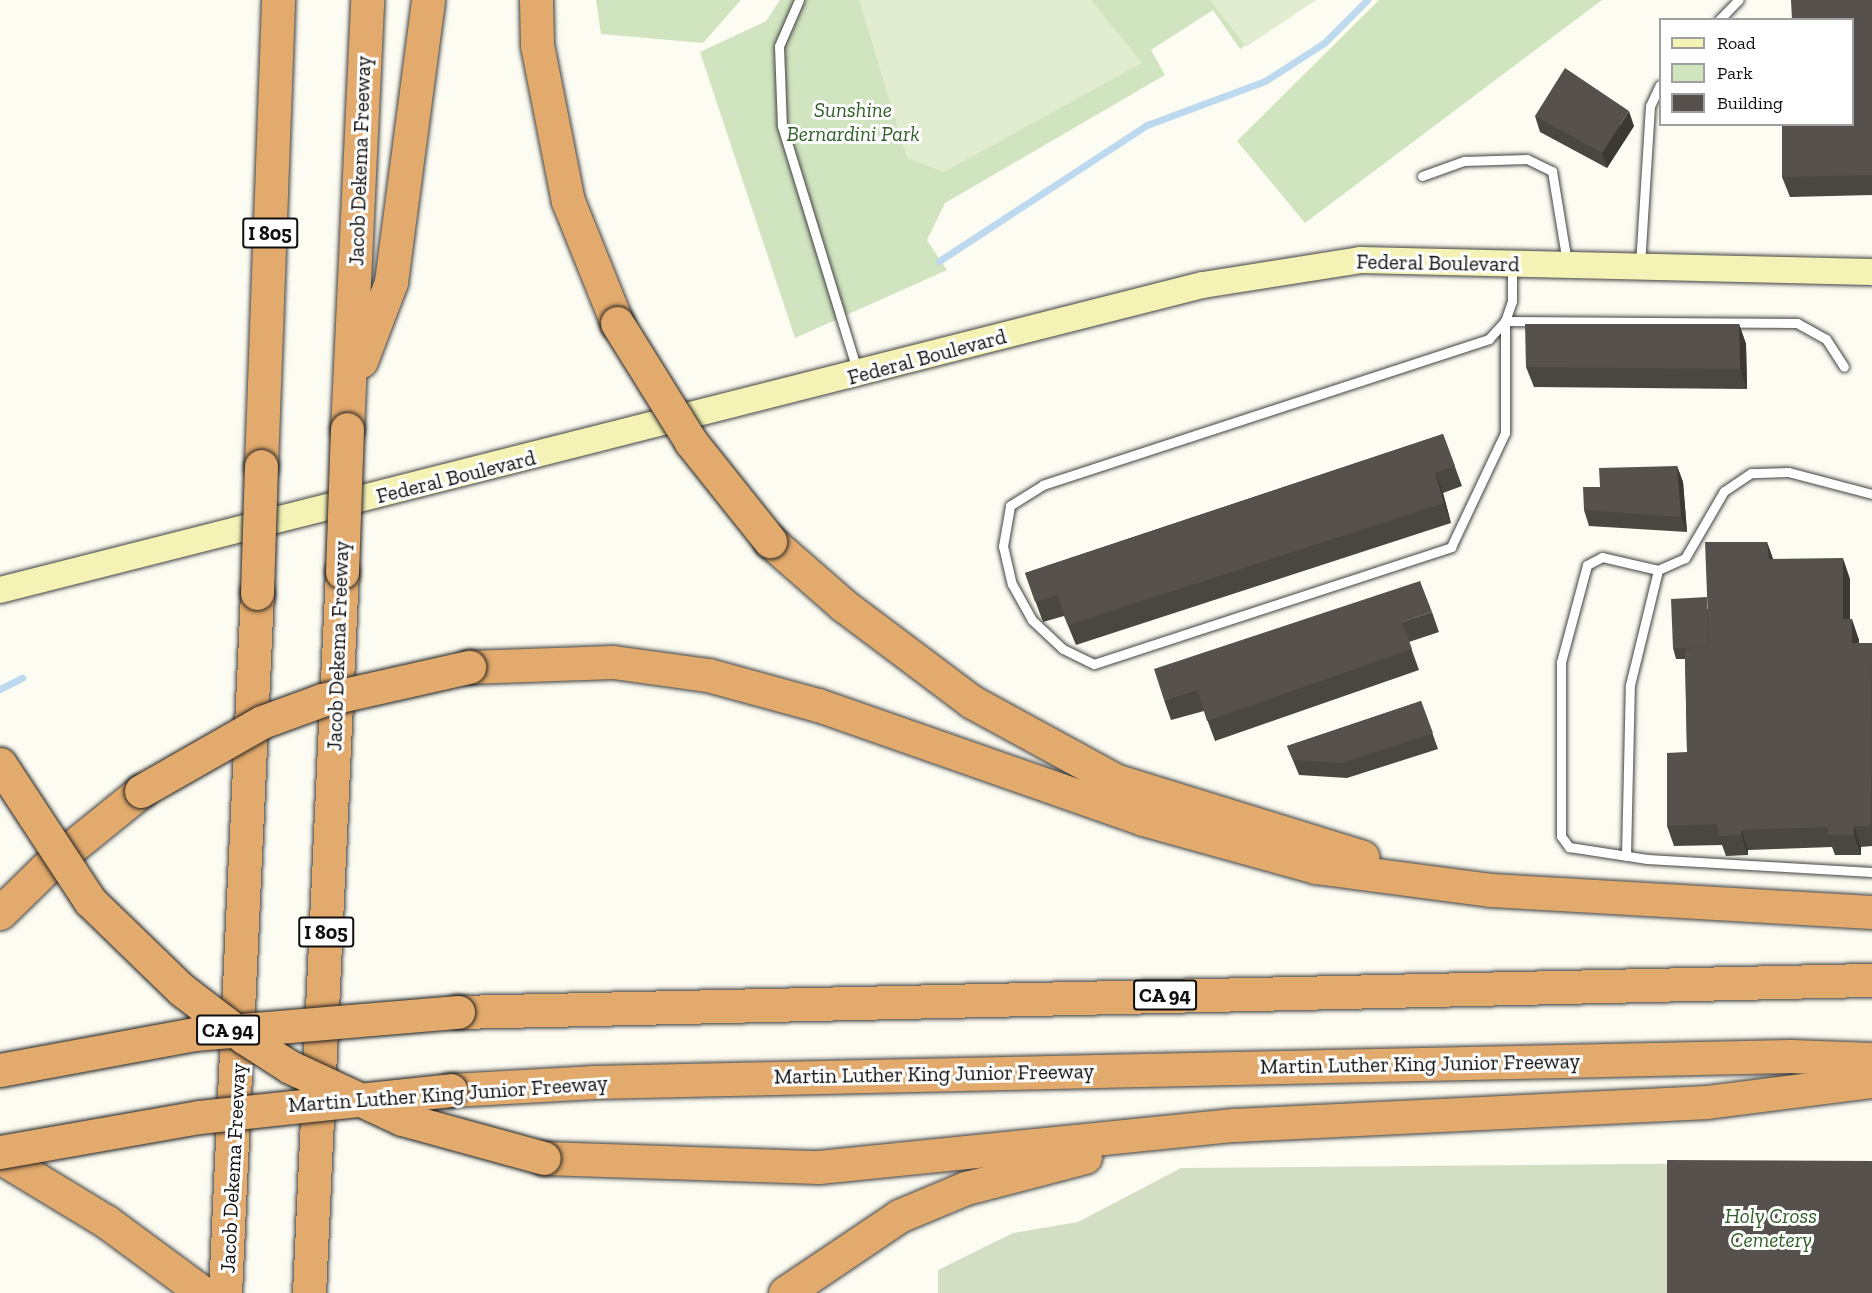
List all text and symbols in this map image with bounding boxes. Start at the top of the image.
legend [1659,18,1854,126]
text: Road [1717,32,1756,54]
street label: Jacob Dekema Freeway [344,55,376,267]
text: Park [1717,62,1753,84]
text: Building [1717,92,1783,114]
park label: Sunshine Bernardini Park [786,97,920,147]
road number: I 805 [242,216,298,250]
street label: Federal Boulevard [1356,249,1520,277]
street label: Federal Boulevard [845,324,1009,390]
street label: Federal Boulevard [374,445,538,509]
street label: Jacob Dekema Freeway [322,540,354,752]
road number: I 805 [298,915,354,949]
road number: CA 94 [1132,978,1198,1012]
road number: CA 94 [195,1013,261,1047]
street label: Martin Luther King Junior Freeway [1259,1049,1581,1079]
street label: Martin Luther King Junior Freeway [773,1059,1095,1089]
street label: Jacob Dekema Freeway [215,1062,251,1274]
street label: Martin Luther King Junior Freeway [287,1070,609,1118]
park label: Holy Cross Cemetery [1725,1203,1817,1253]

